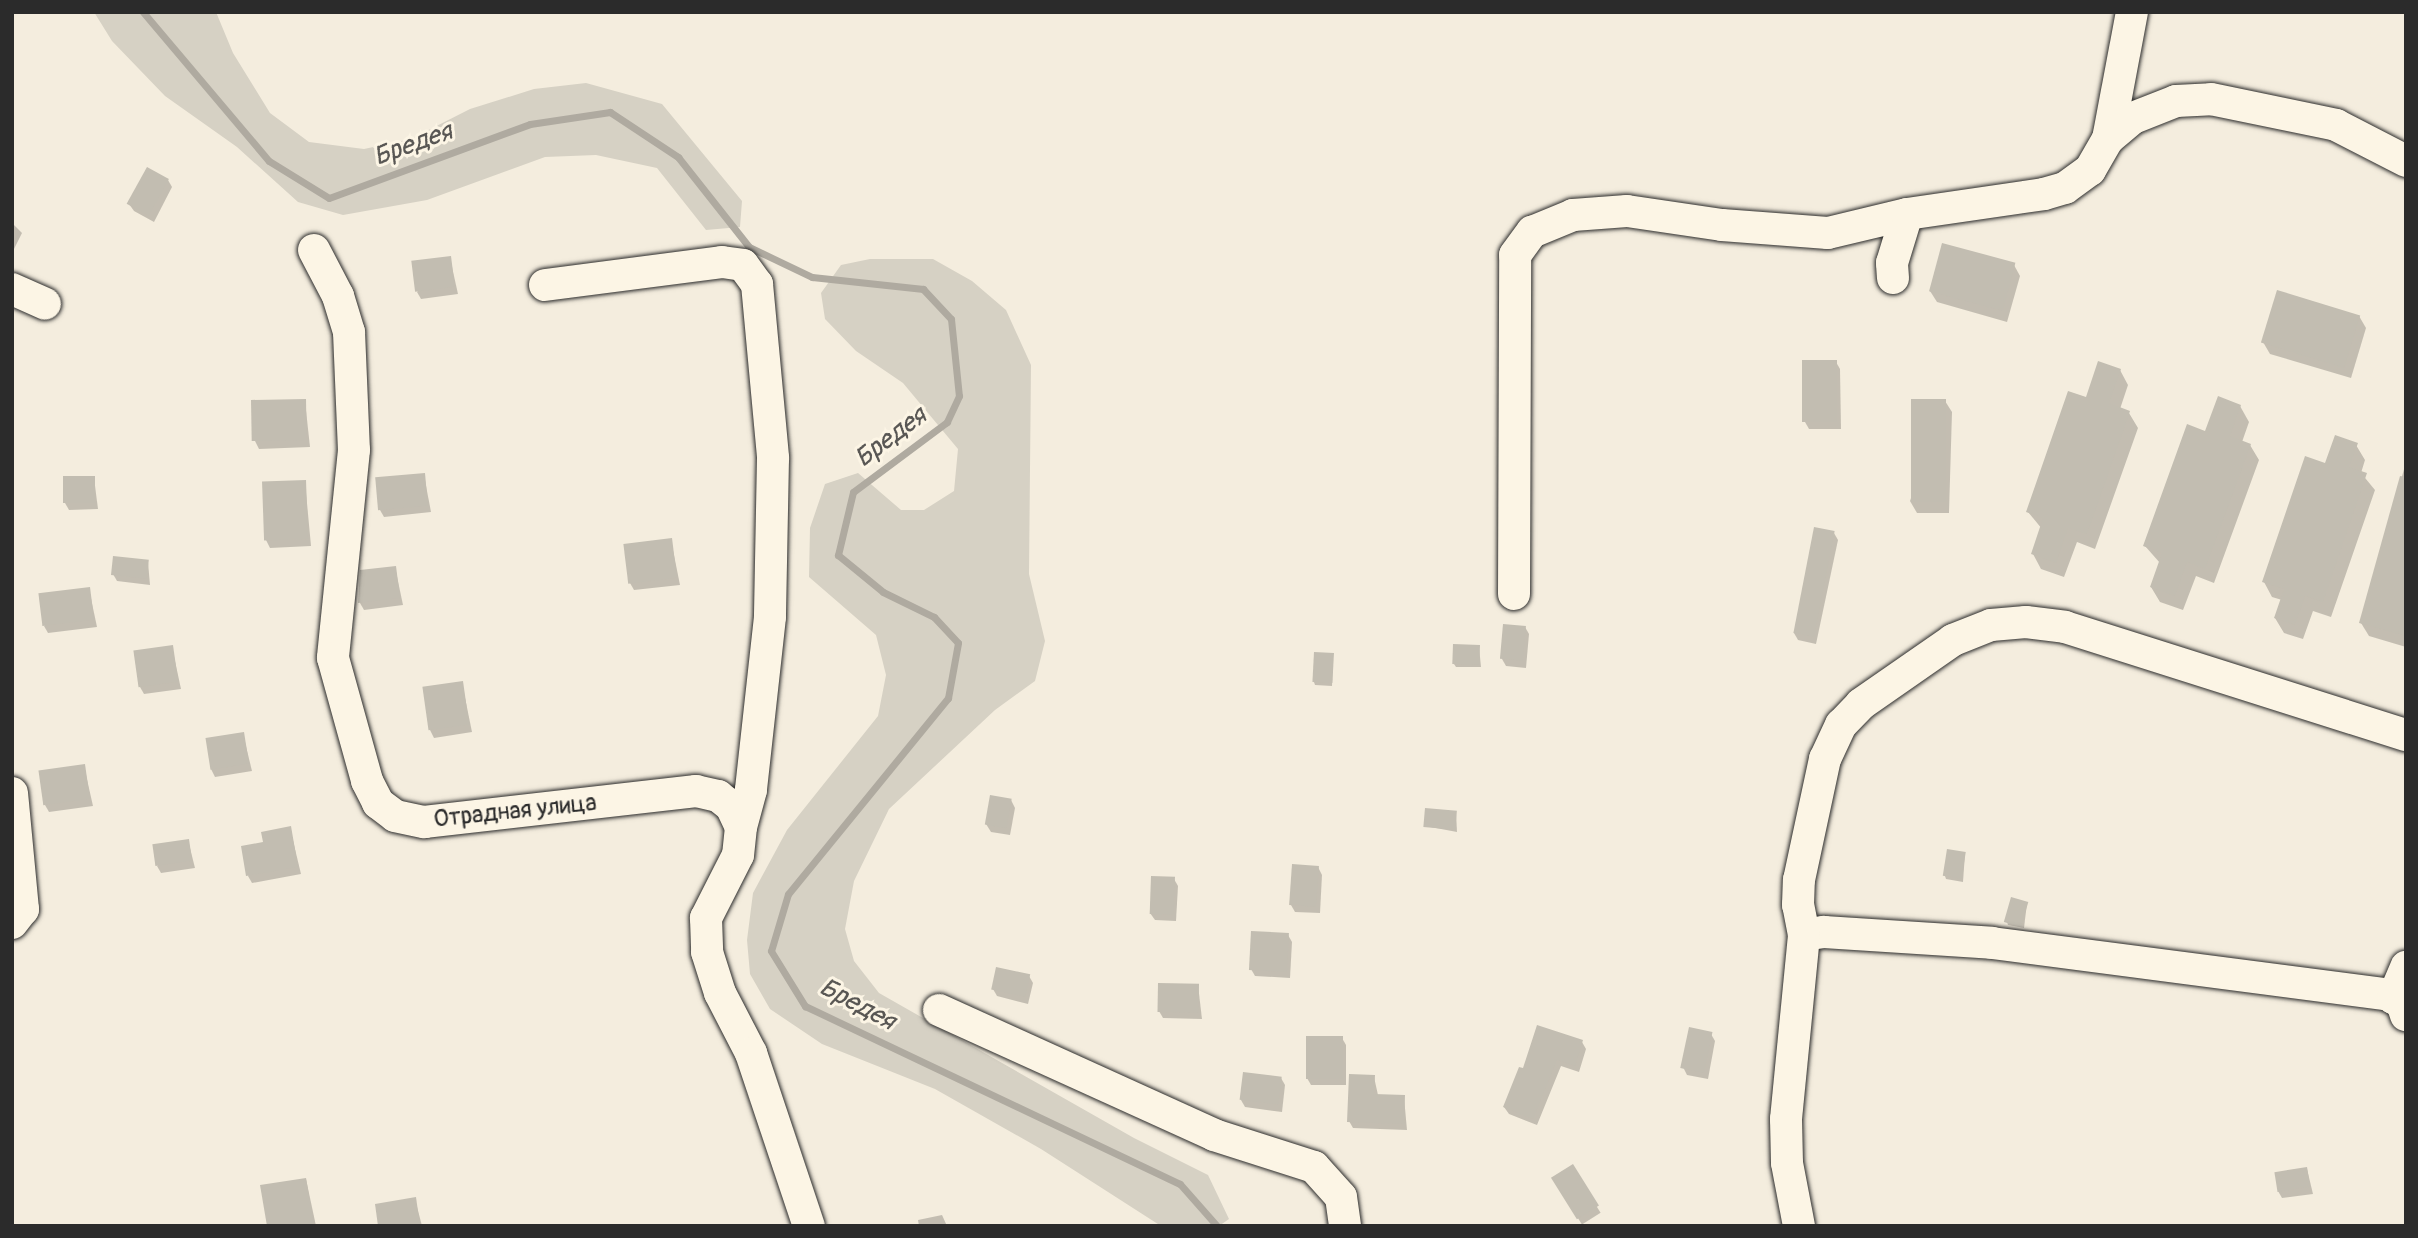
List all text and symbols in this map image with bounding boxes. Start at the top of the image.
water label: Бредея [369,116,457,174]
water label: Бредея [849,401,933,475]
street label: Отрадная улица [432,788,598,834]
water label: Бредея [814,972,900,1038]

